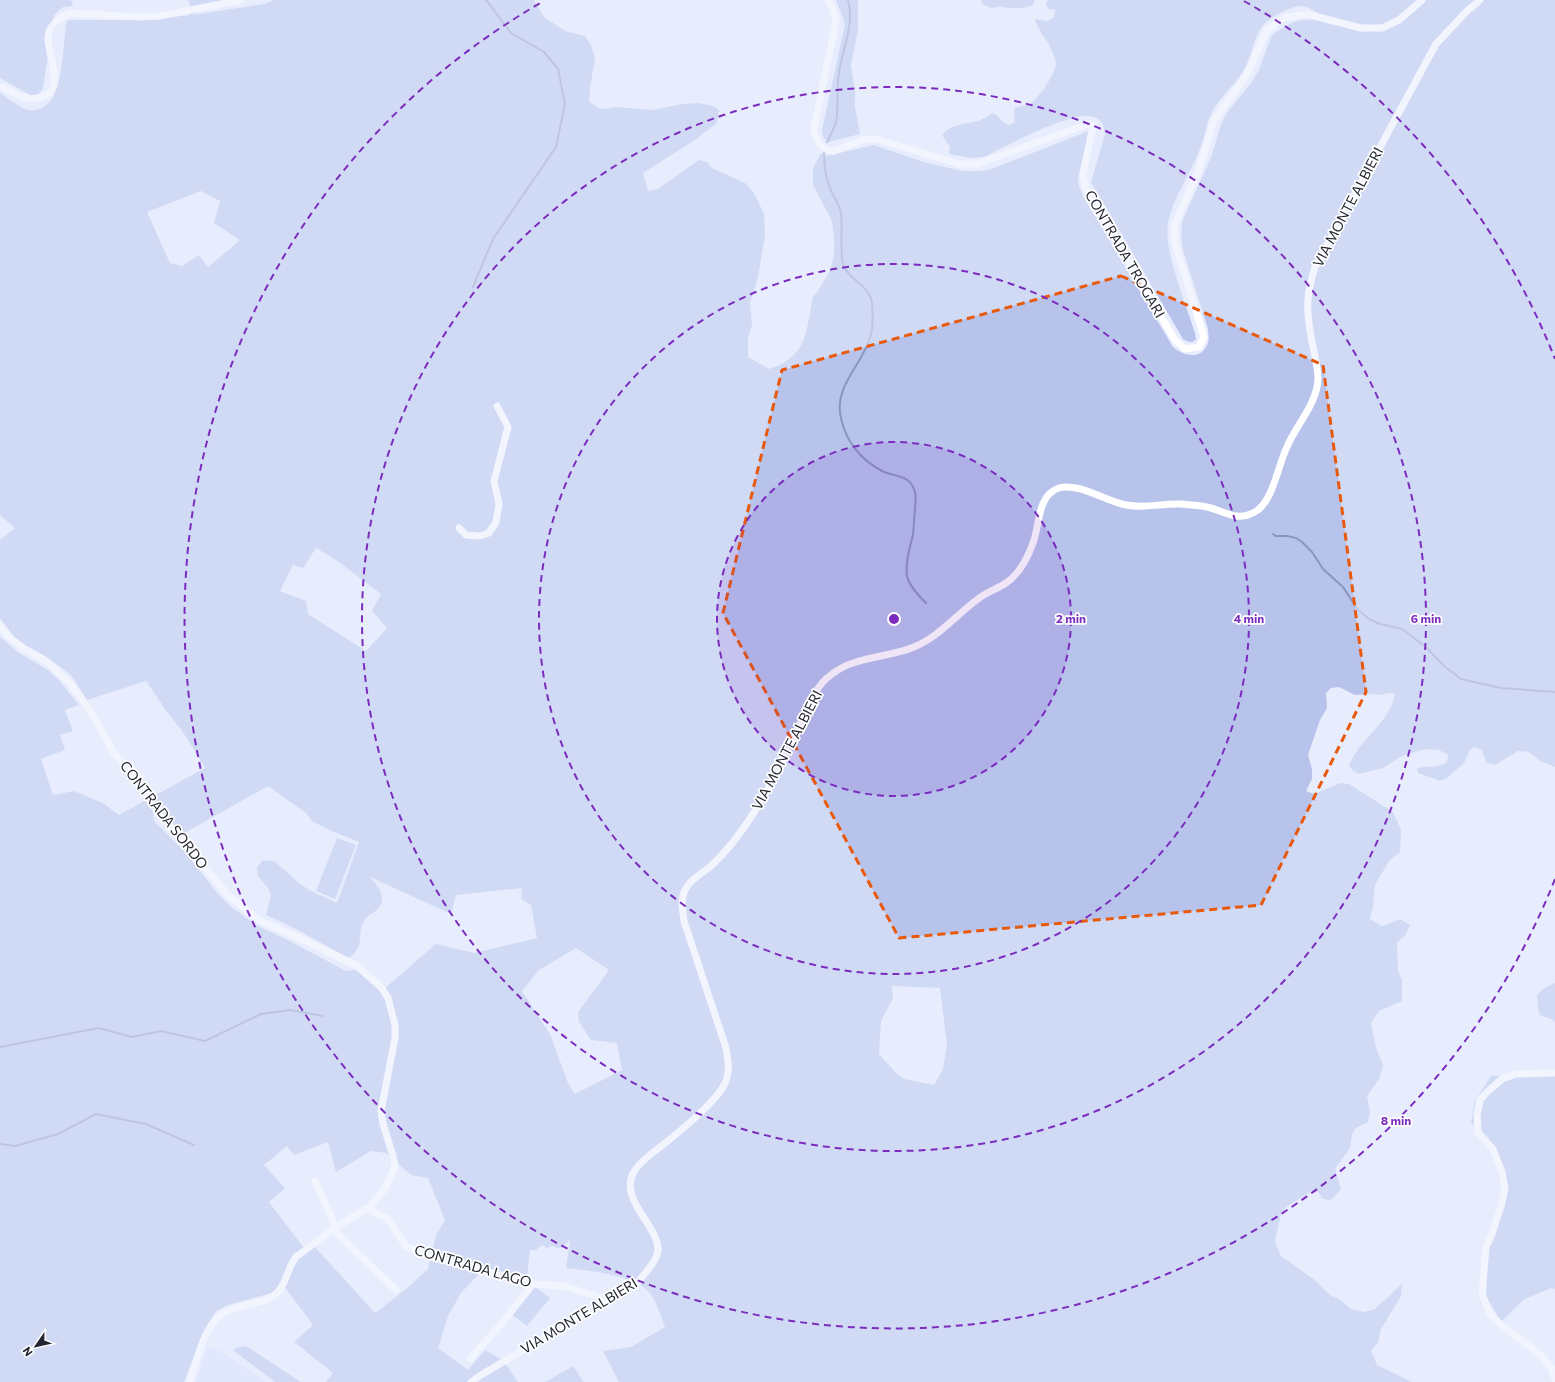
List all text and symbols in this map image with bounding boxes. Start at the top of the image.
street label: VIA MONTE ALBIERI [1309,144,1386,270]
street label: CONTRADA TROGARI [1082,187,1169,321]
text: 2 min [1056,611,1086,625]
text: 4 min [1234,611,1264,625]
text: 6 min [1411,611,1441,625]
centre of rings [887,612,901,626]
street label: VIA MONTE ALBIERI [748,687,825,813]
street label: CONTRADA SORDO [117,757,212,872]
text: 8 min [1381,1113,1411,1127]
street label: CONTRADA LAGO [413,1241,534,1290]
street label: VIA MONTE ALBIERI [517,1274,640,1357]
north arrow [16,1326,56,1366]
text: N [20,1345,35,1359]

